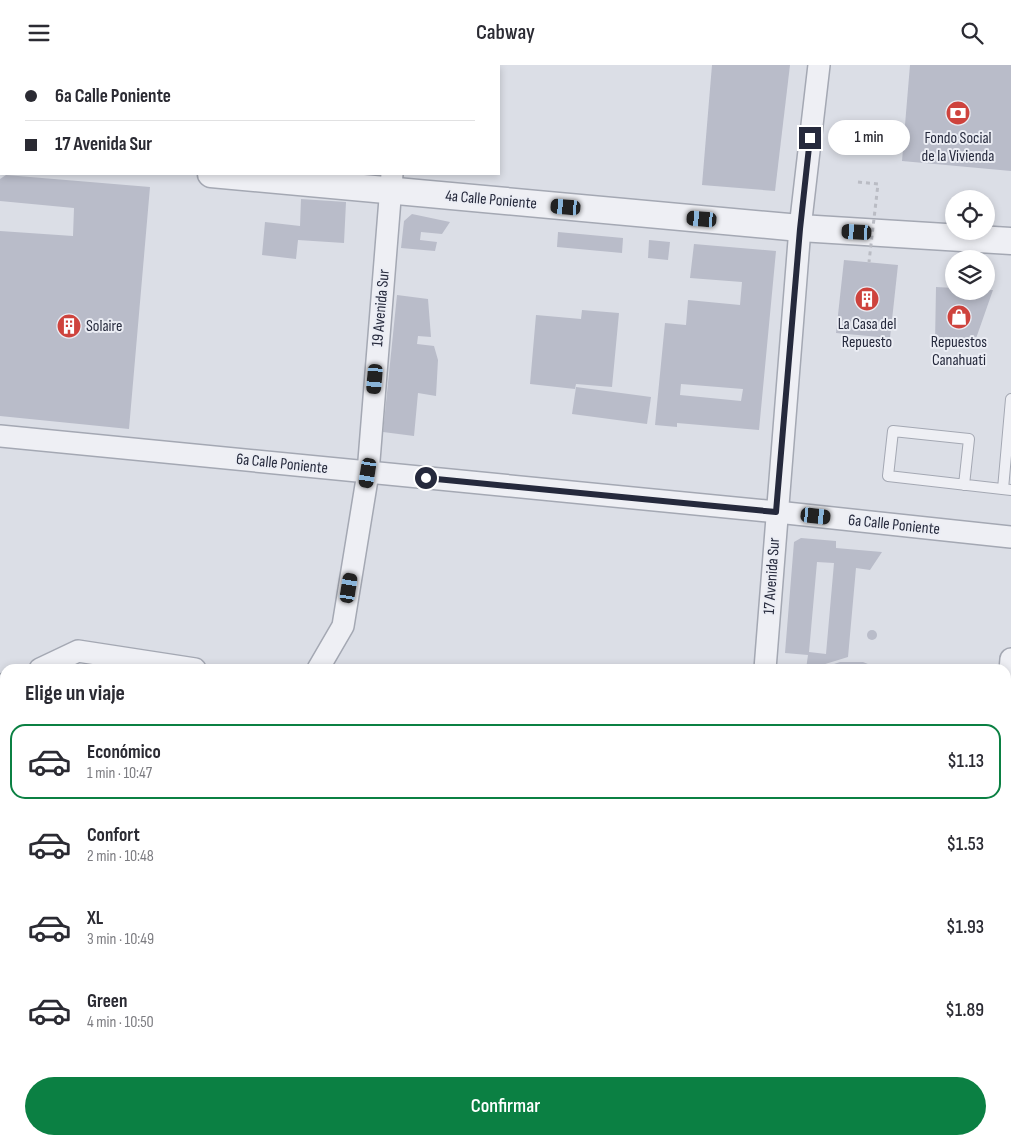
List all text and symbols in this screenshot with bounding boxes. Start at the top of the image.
icon: menu [25,19,53,47]
text: Cabway [476,19,535,46]
icon: search [958,19,986,47]
text: 6a Calle Poniente [55,85,171,108]
bank icon: Fondo Social de la Vivienda [945,100,971,126]
callout: 1 min [828,121,910,155]
route end [799,127,821,149]
text: 1 min [854,128,884,147]
place label: Fondo Social de la Vivienda [922,129,994,166]
text: 17 Avenida Sur [55,133,152,156]
street label: 4a Calle Poniente [444,187,538,213]
map controls [945,190,995,300]
button: locate [945,190,995,240]
car [550,198,581,216]
car [686,210,717,228]
car [841,224,872,240]
button: layers [945,250,995,300]
street label: 19 Avenida Sur [368,268,394,348]
building icon: La Casa del Repuesto [854,286,880,312]
shop icon: Repuestos Canahuati [946,304,972,330]
building icon: Solaire [56,313,82,339]
place label: La Casa del Repuesto [838,315,896,352]
place label: Solaire [86,317,122,336]
place label: Repuestos Canahuati [931,333,987,370]
car [366,363,383,395]
street label: 6a Calle Poniente [235,450,329,478]
car [358,457,377,489]
route start [415,467,437,489]
car [800,507,831,525]
street label: 6a Calle Poniente [847,511,941,539]
street label: 17 Avenida Sur [760,537,784,615]
car [339,572,358,604]
text: Elige un viaje [25,680,125,707]
icon: car [27,739,72,784]
text: Económico [87,741,161,764]
text: $1.13 [947,750,984,773]
text: 1 min · 10:47 [87,764,152,783]
icon: car [27,822,72,867]
text: Confort [87,824,140,847]
text: $1.53 [946,833,984,856]
text: 2 min · 10:48 [87,847,154,866]
icon: car [27,905,72,950]
text: XL [87,907,103,930]
text: $1.93 [946,916,984,939]
text: 3 min · 10:49 [87,930,154,949]
icon: car [27,988,72,1033]
text: Green [87,990,127,1013]
text: $1.89 [945,999,984,1022]
text: 4 min · 10:50 [87,1013,154,1032]
button: Confirmar [25,1077,986,1135]

